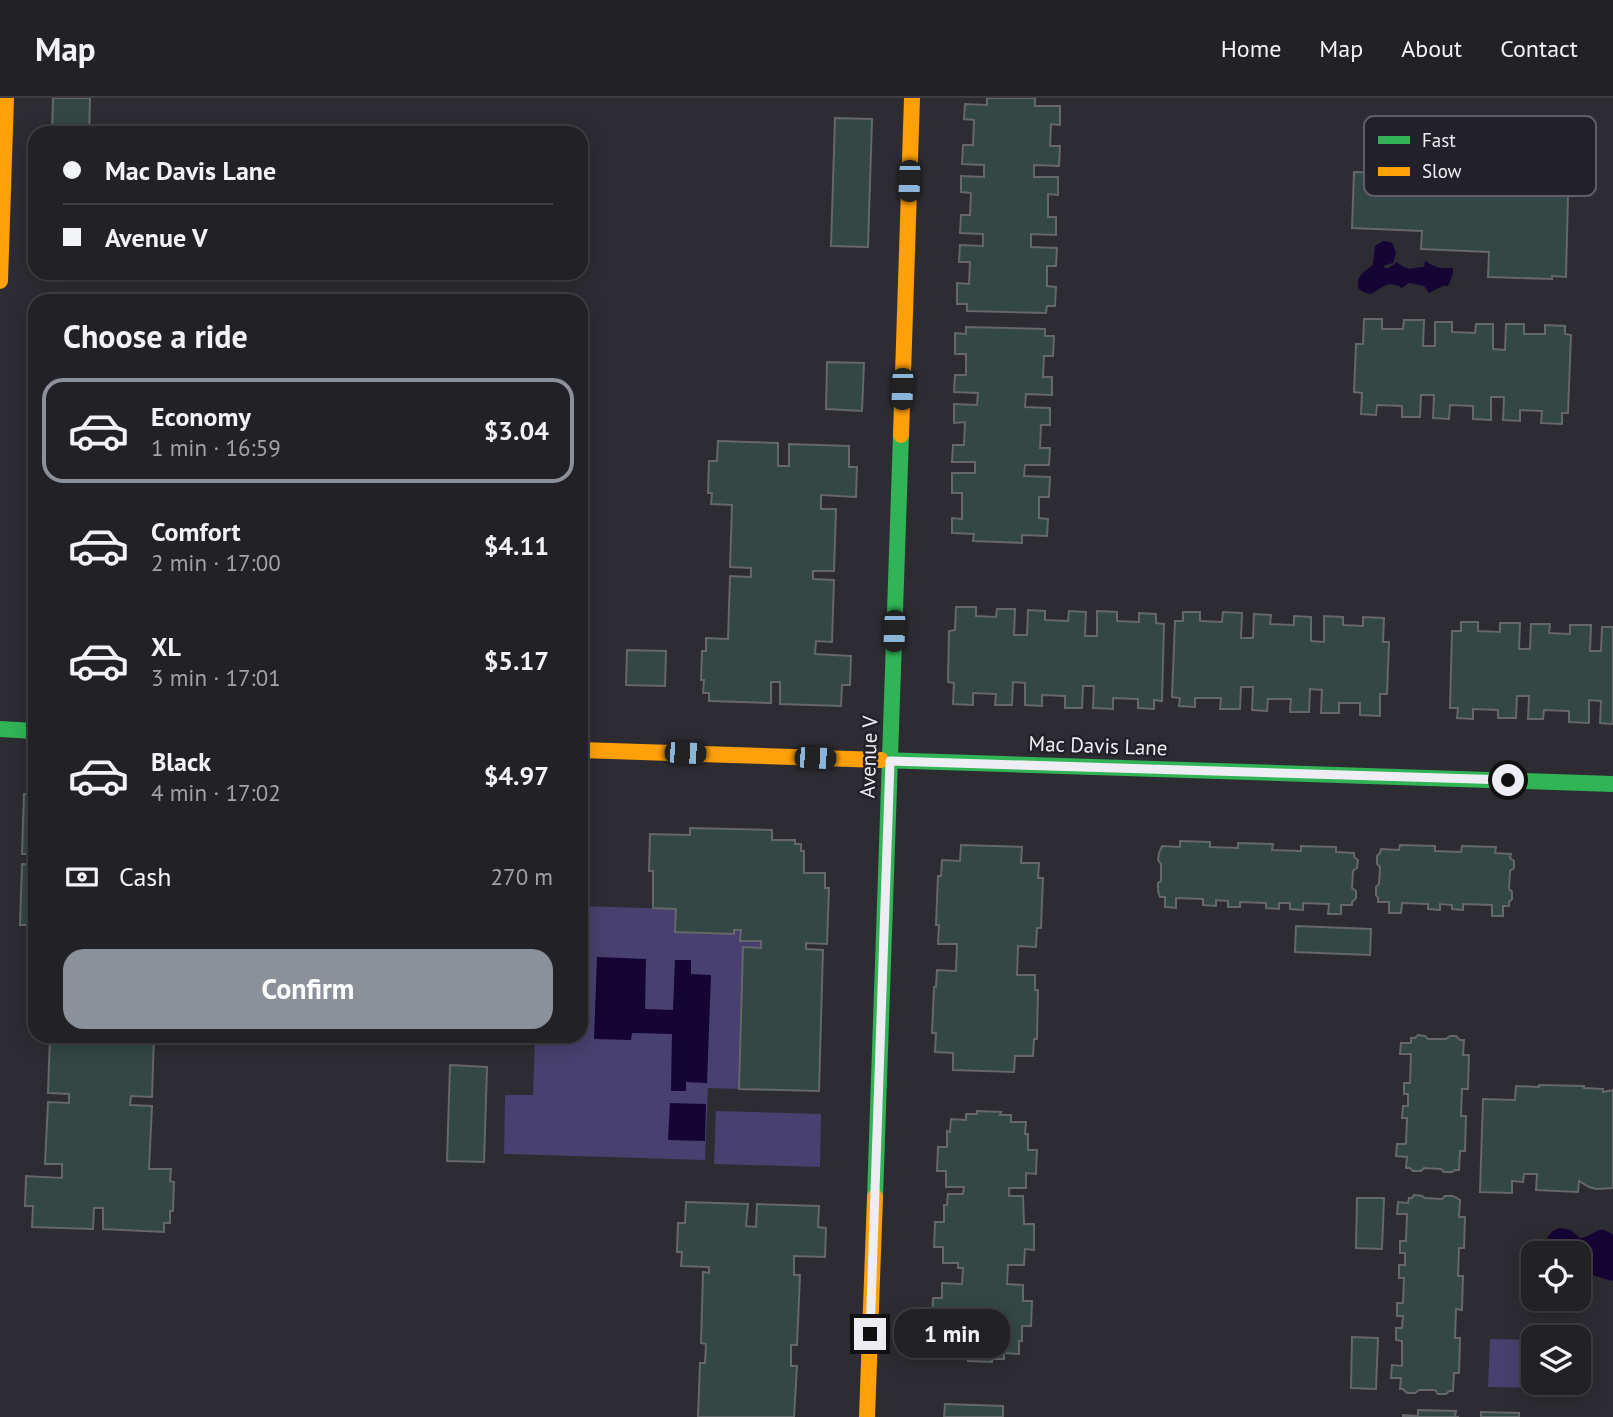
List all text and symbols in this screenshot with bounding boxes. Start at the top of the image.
text: Map [35,27,96,70]
text: Home [1221,33,1281,64]
text: Map [1319,33,1363,64]
text: About [1401,33,1462,64]
text: Contact [1500,33,1578,64]
legend [1364,116,1596,196]
text: Fast [1422,128,1456,152]
text: Mac Davis Lane [105,154,276,187]
text: Slow [1422,159,1462,183]
car [898,160,921,202]
text: Avenue V [105,221,208,254]
text: Choose a ride [63,315,248,357]
car [891,368,914,410]
icon: car [67,399,130,462]
text: Economy [151,400,251,433]
text: $3.04 [484,414,549,447]
text: 1 min · 16:59 [151,433,281,462]
icon: car [67,514,130,577]
text: Comfort [151,515,241,548]
text: $4.11 [484,529,549,562]
text: 2 min · 17:00 [151,548,281,577]
car [883,610,906,652]
icon: car [67,629,130,692]
text: XL [151,630,181,663]
text: $5.17 [484,644,549,677]
text: 3 min · 17:01 [151,663,281,692]
street label: Avenue V [854,715,883,799]
street label: Mac Davis Lane [1028,730,1168,761]
car [664,742,707,764]
icon: car [67,744,130,807]
text: Black [151,745,211,778]
car [794,747,837,769]
text: $4.97 [484,759,549,792]
route start [1492,764,1524,796]
text: 4 min · 17:02 [151,778,281,807]
icon: cash [63,858,101,896]
text: Cash [119,860,171,893]
text: 270 m [491,862,553,891]
button: Confirm [63,949,553,1029]
map controls [1521,1241,1591,1395]
button: locate [1521,1241,1591,1311]
callout: 1 min [894,1310,1010,1358]
route end [854,1318,886,1350]
text: 1 min [924,1319,980,1348]
button: layers [1521,1325,1591,1395]

